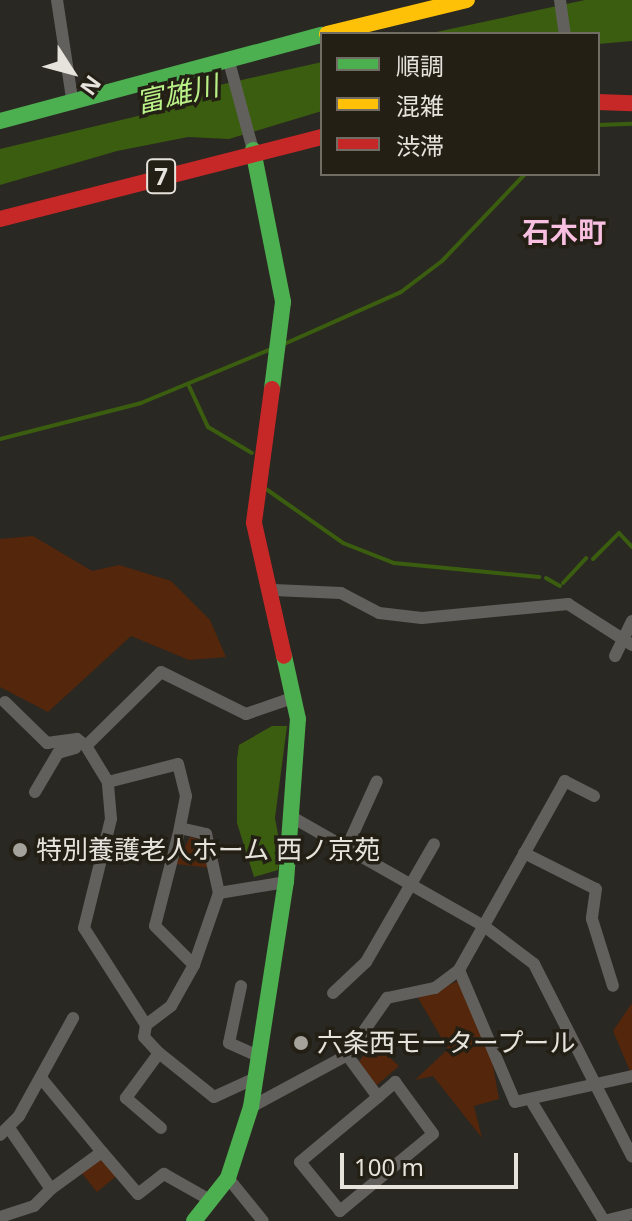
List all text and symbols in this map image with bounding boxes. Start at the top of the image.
north arrow [32,32,112,112]
legend [320,32,600,176]
text: 順調 [396,49,444,82]
water label: 富雄川 [132,67,222,119]
text: N [74,70,109,102]
text: 混雑 [396,89,444,122]
text: 渋滞 [396,129,444,162]
road number: 7 [145,156,177,196]
district label: 石木町 [522,214,606,248]
place label: 特別養護老人ホーム 西ノ京苑 [36,834,381,866]
marker: 特別養護老人ホーム 西ノ京苑 [11,841,29,859]
place label: 六条西モータープール [317,1027,577,1059]
marker: 六条西モータープール [292,1034,310,1052]
scale bar [344,1137,522,1187]
text: 100 m [354,1150,424,1183]

